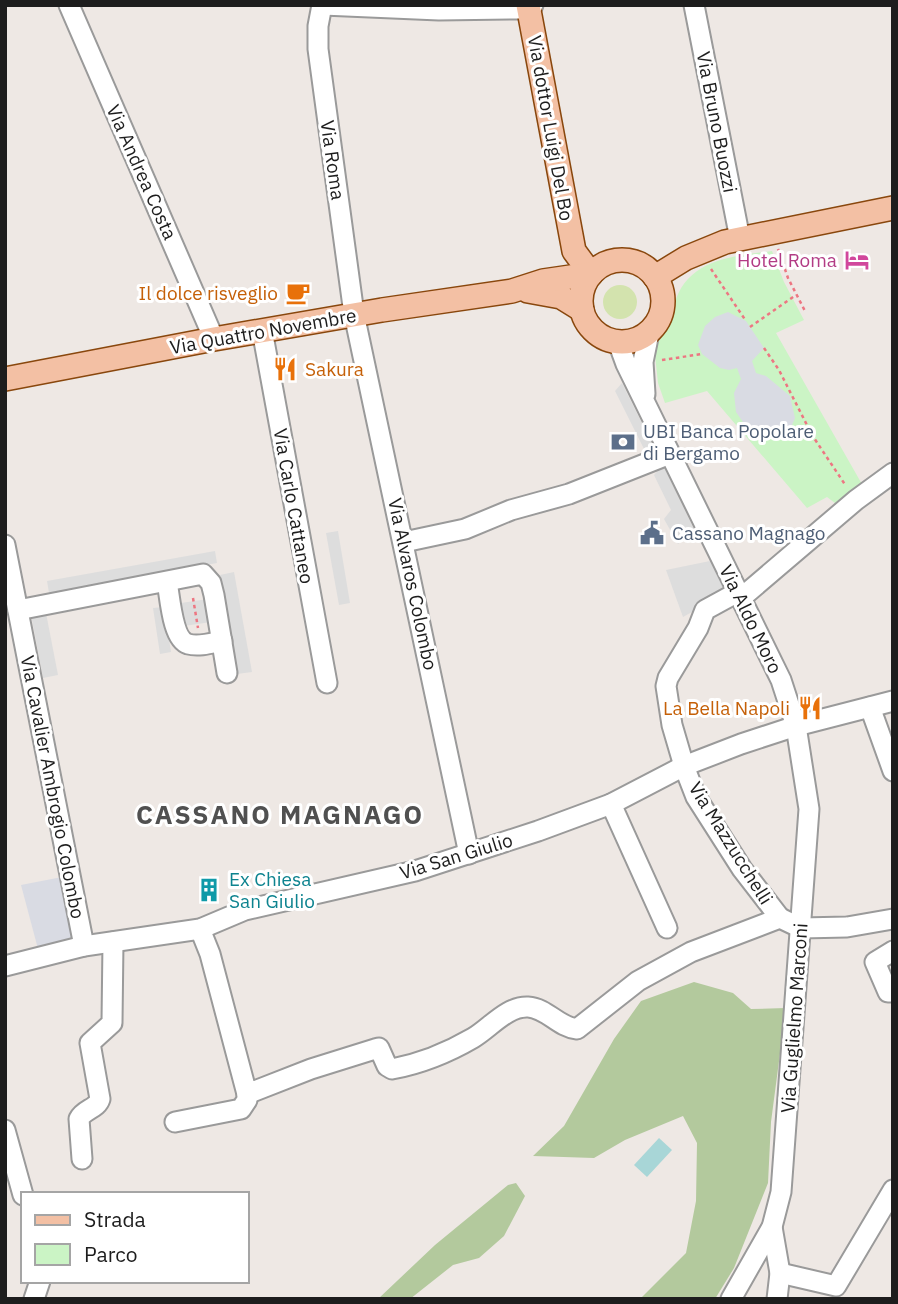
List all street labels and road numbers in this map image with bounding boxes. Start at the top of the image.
street label: Via dottor Luigi Del Bo [523,33,579,223]
street label: Via Bruno Buozzi [692,49,742,195]
street label: Via Andrea Costa [101,101,183,243]
street label: Via Roma [316,119,350,201]
street label: Via Quattro Novembre [168,303,358,359]
street label: Via Carlo Cattaneo [269,426,319,586]
street label: Via Alvaros Colombo [383,496,443,672]
street label: Via Aldo Moro [714,561,788,677]
street label: Via Cavalier Ambrogio Colombo [16,653,90,921]
street label: Via Mazzucchelli [684,777,778,909]
street label: Via San Giulio [397,827,515,885]
street label: Via Guglielmo Marconi [775,922,813,1114]

